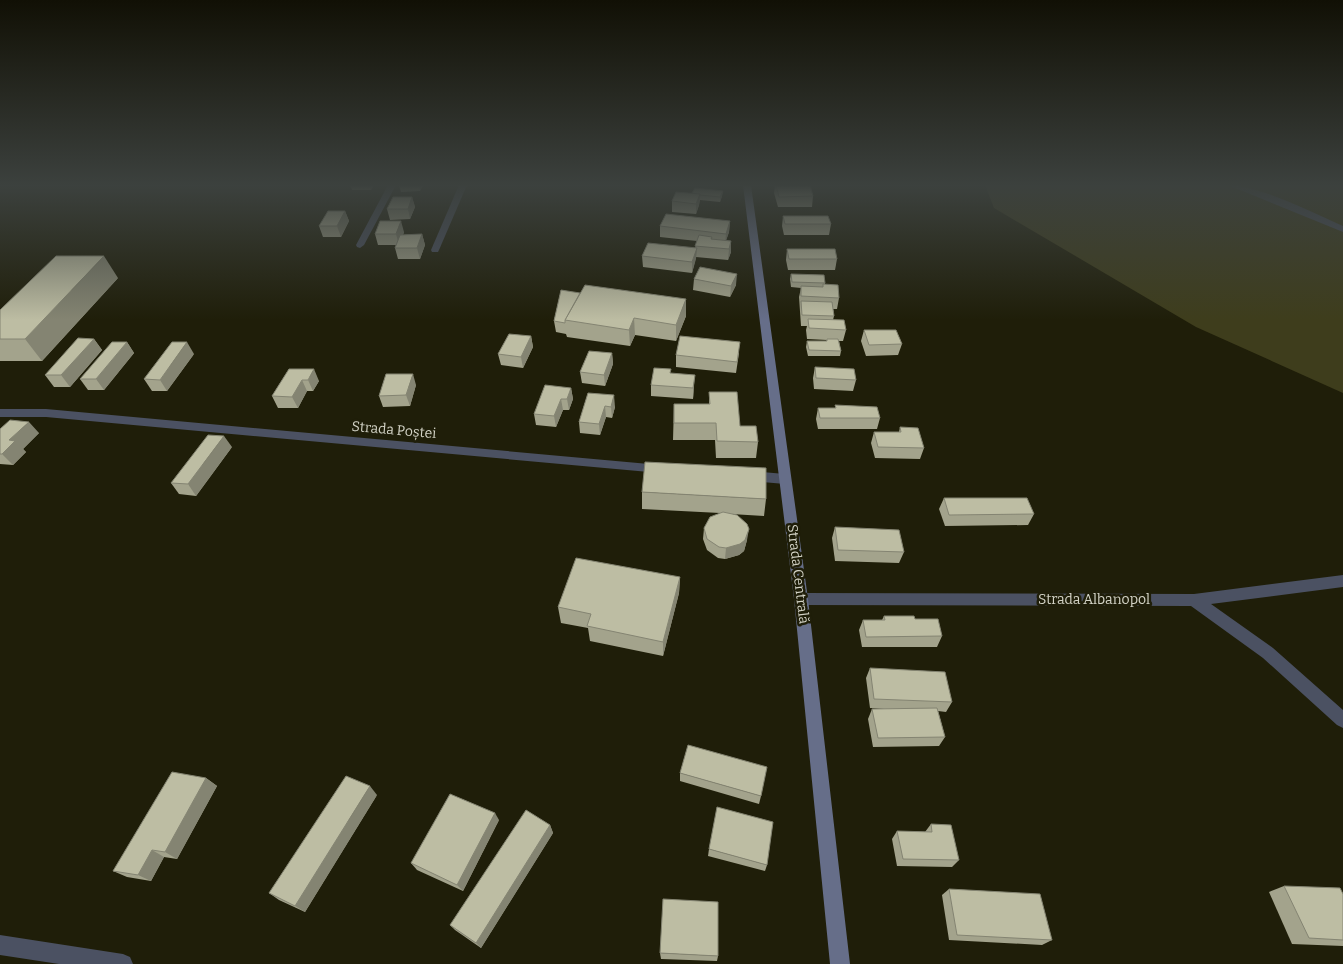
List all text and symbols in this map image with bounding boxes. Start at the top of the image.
street label: Strada Poștei [351,418,437,443]
street label: Strada Centrală [783,523,813,625]
street label: Strada Albanopol [1038,591,1150,608]

